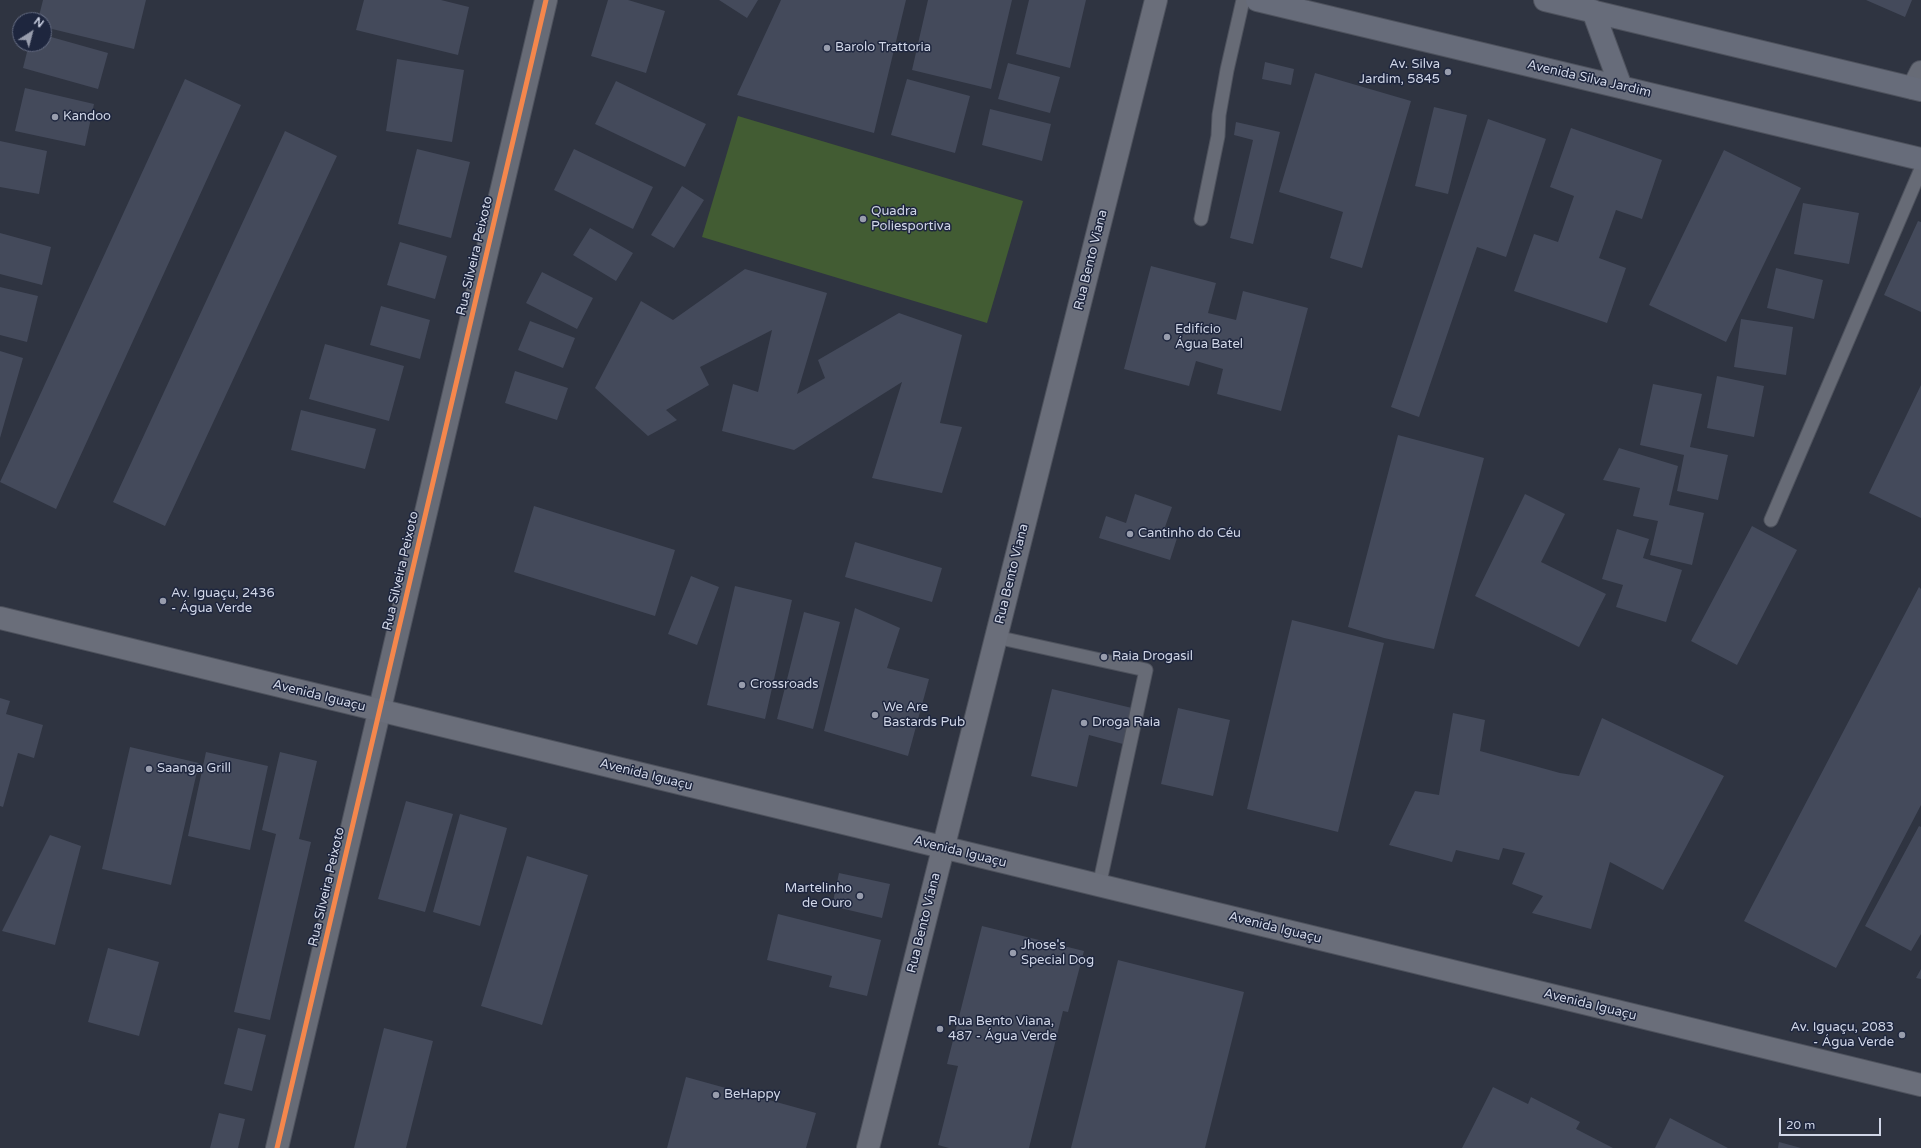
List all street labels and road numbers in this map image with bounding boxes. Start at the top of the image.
street label: Avenida Silva Jardim [1525,57,1653,101]
street label: Rua Silveira Peixoto [454,195,496,317]
street label: Rua Bento Viana [1071,208,1111,312]
street label: Rua Silveira Peixoto [380,510,422,632]
street label: Rua Bento Viana [992,522,1032,626]
street label: Avenida Iguaçu [271,677,367,715]
street label: Avenida Iguaçu [598,756,694,794]
street label: Rua Silveira Peixoto [306,826,348,948]
street label: Avenida Iguaçu [912,833,1008,871]
street label: Rua Bento Viana [904,871,944,975]
street label: Avenida Iguaçu [1227,909,1323,947]
street label: Avenida Iguaçu [1542,986,1638,1024]

